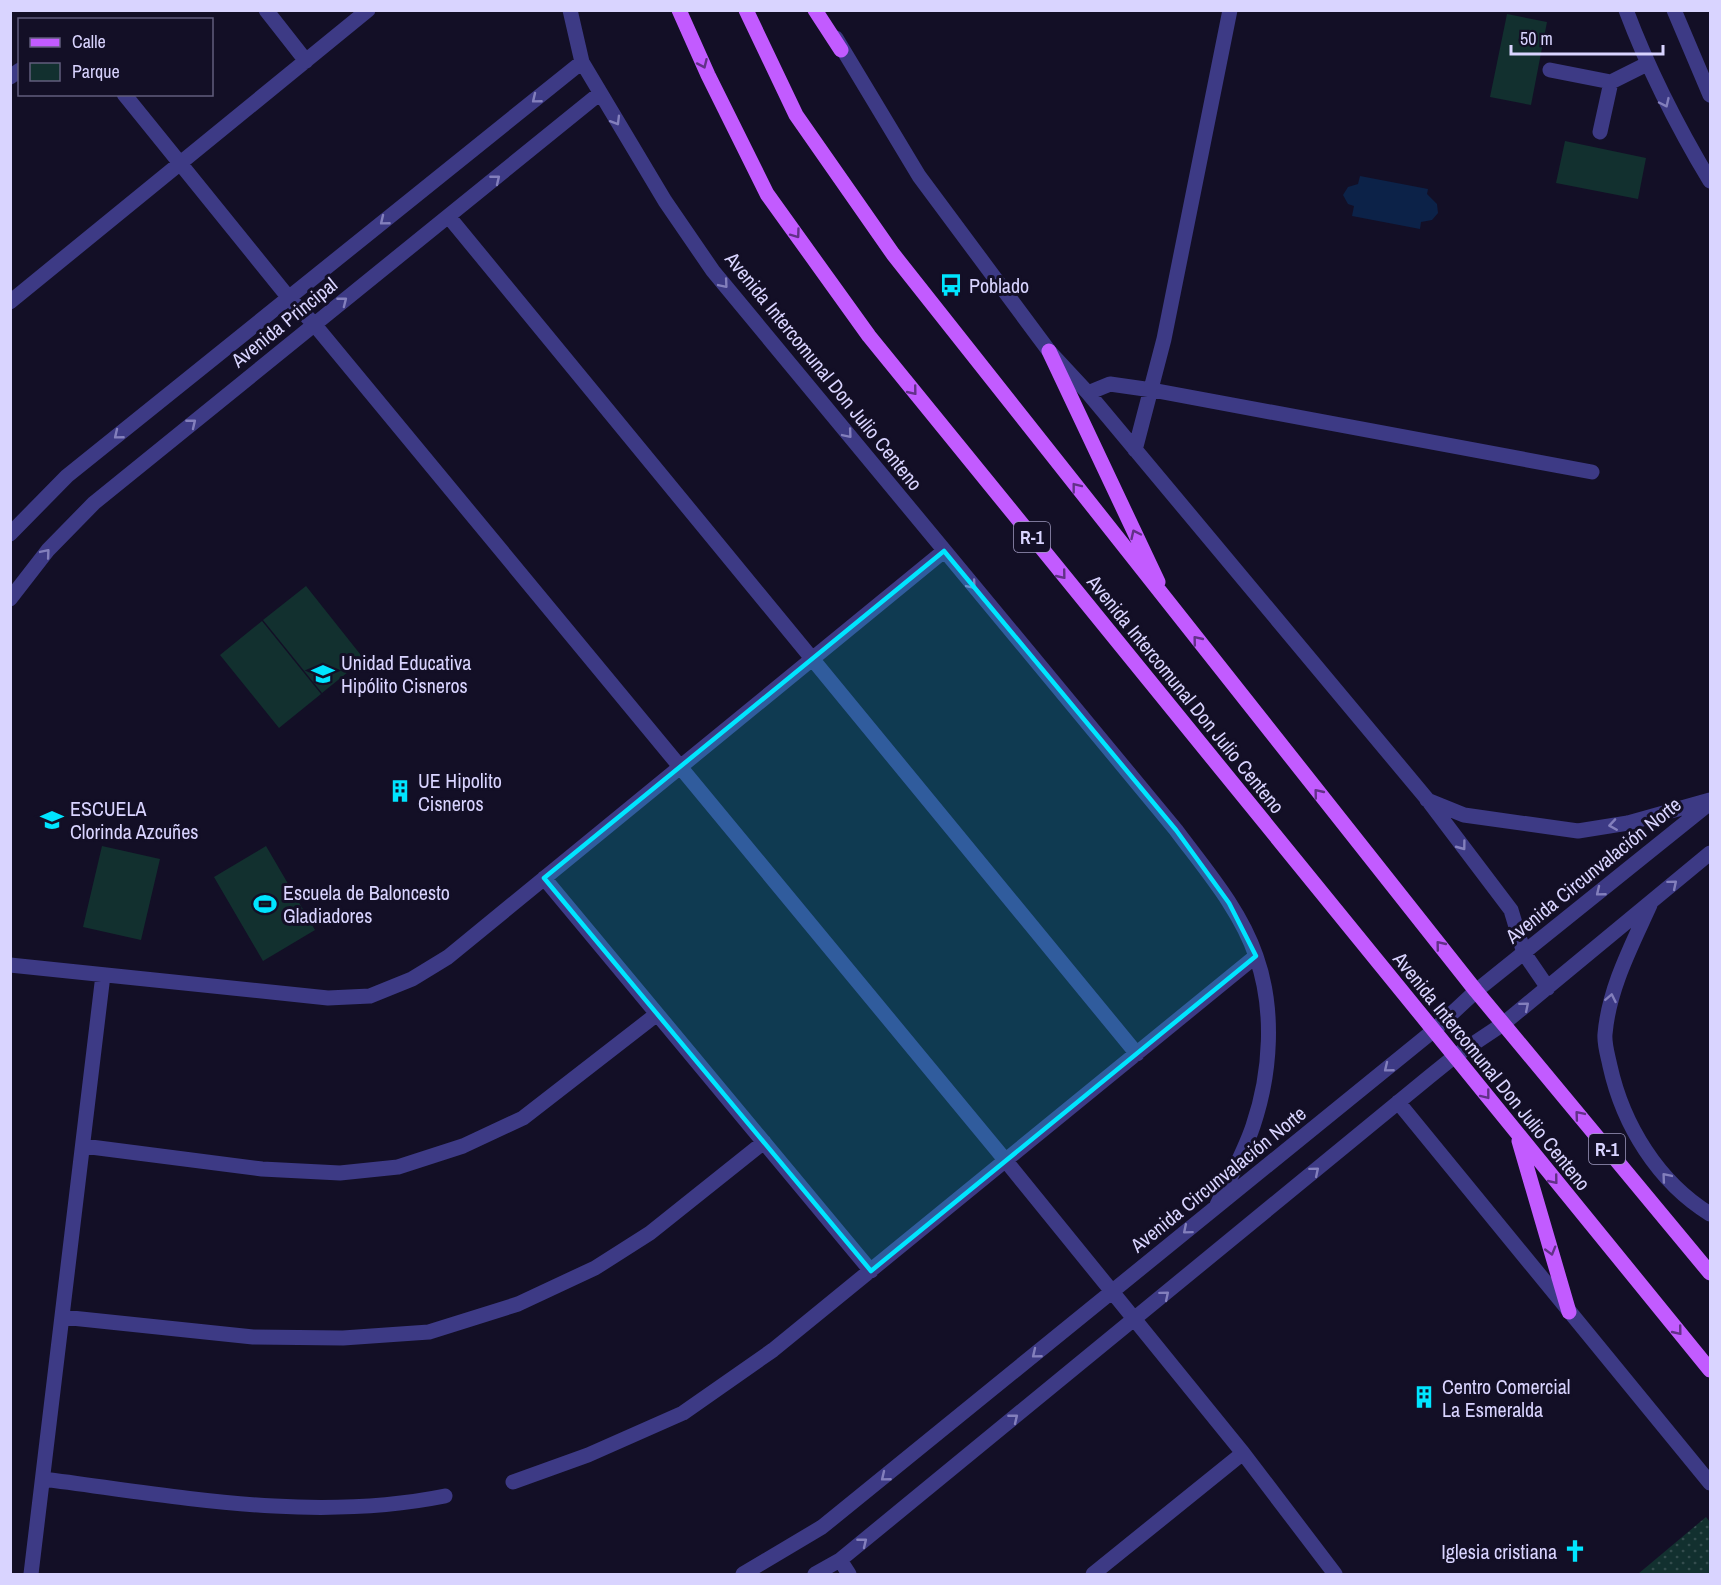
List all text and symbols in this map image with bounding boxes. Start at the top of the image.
legend [18,18,213,96]
scale bar [1511,18,1662,56]
text: 50 m [1520,26,1553,51]
text: Calle [72,29,106,54]
one-way arrow [695,58,707,69]
text: Parque [72,59,120,84]
one-way arrow [532,91,543,102]
one-way arrow [1658,97,1670,108]
one-way arrow [609,115,620,125]
one-way arrow [489,175,500,186]
one-way arrow [380,214,391,225]
one-way arrow [789,228,800,239]
street label: Avenida Intercomunal Don Julio Centeno [719,245,929,496]
street label: Avenida Principal [225,271,343,374]
bus stop icon: Poblado [938,272,964,298]
place label: Poblado [969,272,1029,299]
one-way arrow [716,277,727,288]
one-way arrow [337,297,348,308]
one-way arrow [906,384,917,395]
one-way arrow [185,420,196,431]
one-way arrow [840,427,851,438]
one-way arrow [113,428,124,439]
one-way arrow [1072,483,1083,494]
road number: R-1 [1014,522,1050,552]
one-way arrow [1131,530,1143,541]
one-way arrow [39,549,50,560]
one-way arrow [1055,568,1066,579]
street label: Avenida Intercomunal Don Julio Centeno [1081,568,1291,819]
one-way arrow [965,578,976,589]
one-way arrow [1193,636,1204,647]
place label: Unidad Educativa Hipólito Cisneros [341,649,471,699]
school or university icon: Unidad Educativa Hipólito Cisneros [310,661,336,687]
place label: UE Hipolito Cisneros [418,767,502,817]
building icon: UE Hipolito Cisneros [387,778,413,804]
one-way arrow [1315,789,1326,800]
street label: Avenida Circunvalación Norte [1499,791,1686,950]
place label: ESCUELA Clorinda Azcuñes [70,795,199,845]
school or university icon: ESCUELA Clorinda Azcuñes [39,807,65,833]
one-way arrow [1609,818,1619,831]
one-way arrow [1455,839,1466,850]
place label: Escuela de Baloncesto Gladiadores [283,879,450,929]
one-way arrow [1667,880,1678,891]
one-way arrow [1595,885,1606,896]
sports icon: Escuela de Baloncesto Gladiadores [252,891,278,917]
one-way arrow [1436,941,1447,952]
street label: Avenida Intercomunal Don Julio Centeno [1387,945,1597,1196]
one-way arrow [1604,993,1617,1003]
one-way arrow [1518,1002,1529,1013]
one-way arrow [1383,1060,1394,1071]
one-way arrow [1478,1089,1489,1100]
street label: Avenida Circunvalación Norte [1124,1100,1311,1259]
one-way arrow [1575,1111,1586,1122]
road number: R-1 [1589,1134,1625,1164]
one-way arrow [1308,1167,1319,1178]
one-way arrow [1662,1172,1673,1183]
one-way arrow [1547,1173,1558,1184]
one-way arrow [1183,1223,1194,1234]
one-way arrow [1544,1245,1556,1256]
one-way arrow [1158,1291,1169,1302]
one-way arrow [1671,1324,1682,1335]
one-way arrow [1032,1346,1043,1357]
place label: Centro Comercial La Esmeralda [1442,1373,1571,1423]
building icon: Centro Comercial La Esmeralda [1411,1384,1437,1410]
one-way arrow [1007,1415,1018,1426]
one-way arrow [881,1469,892,1480]
one-way arrow [856,1538,867,1549]
place label: Iglesia cristiana [1441,1538,1557,1565]
church icon: Iglesia cristiana [1562,1538,1588,1564]

